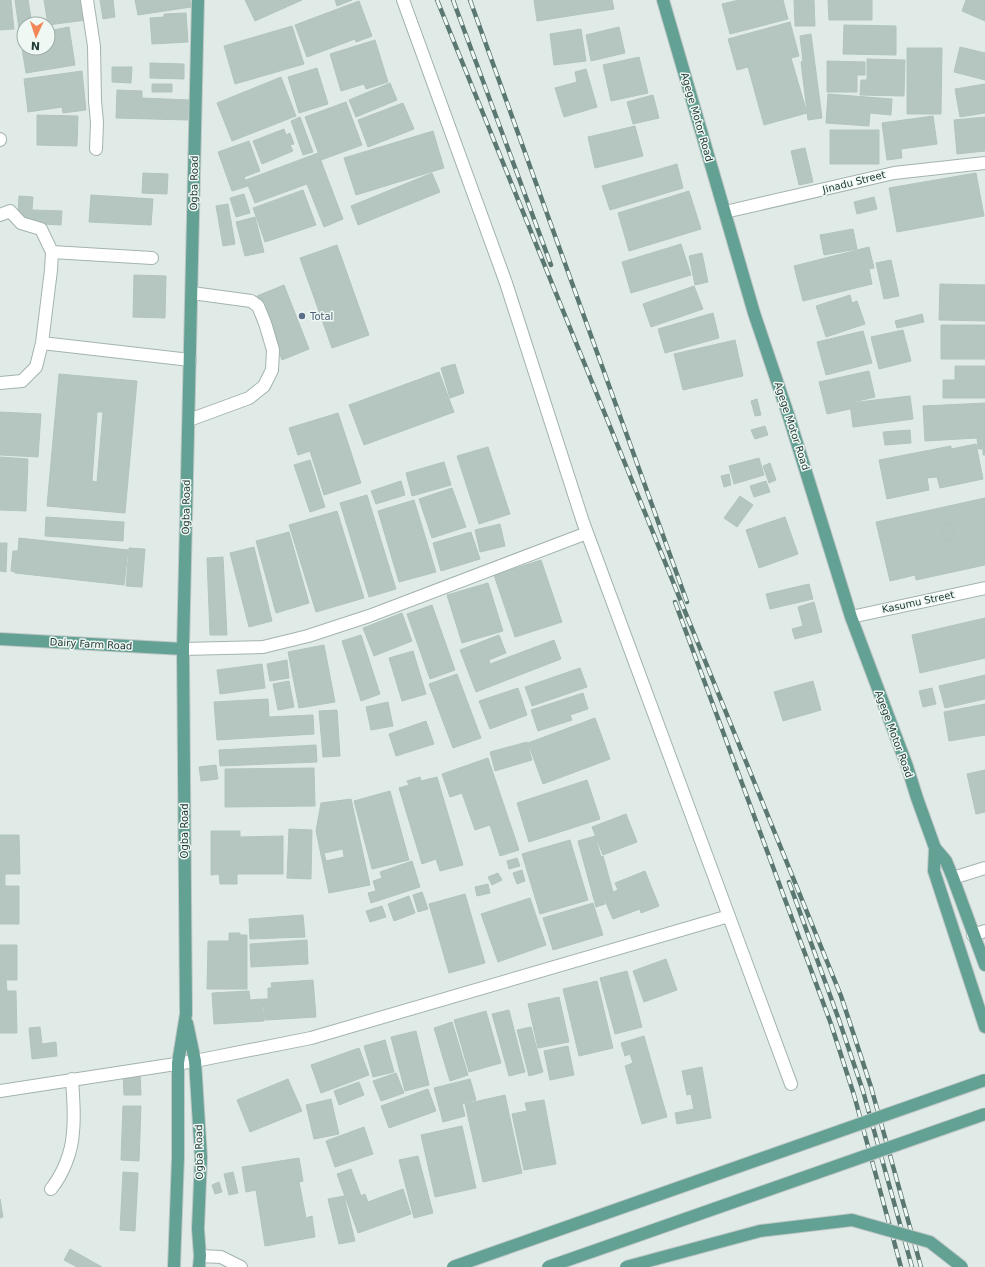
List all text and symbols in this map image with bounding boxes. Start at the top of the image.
north arrow [16,16,56,56]
text: N [31,39,40,52]
street label: Agege Motor Road [679,71,715,163]
street label: Ogba Road [188,155,200,211]
street label: Jinadu Street [820,169,887,195]
marker: Total [297,311,307,321]
place label: Total [309,311,333,322]
street label: Agege Motor Road [773,380,811,472]
street label: Ogba Road [180,479,192,535]
street label: Kasumu Street [881,589,955,615]
street label: Dairy Farm Road [49,636,133,652]
street label: Agege Motor Road [873,689,915,779]
street label: Ogba Road [179,804,190,858]
street label: Ogba Road [193,1124,205,1180]

